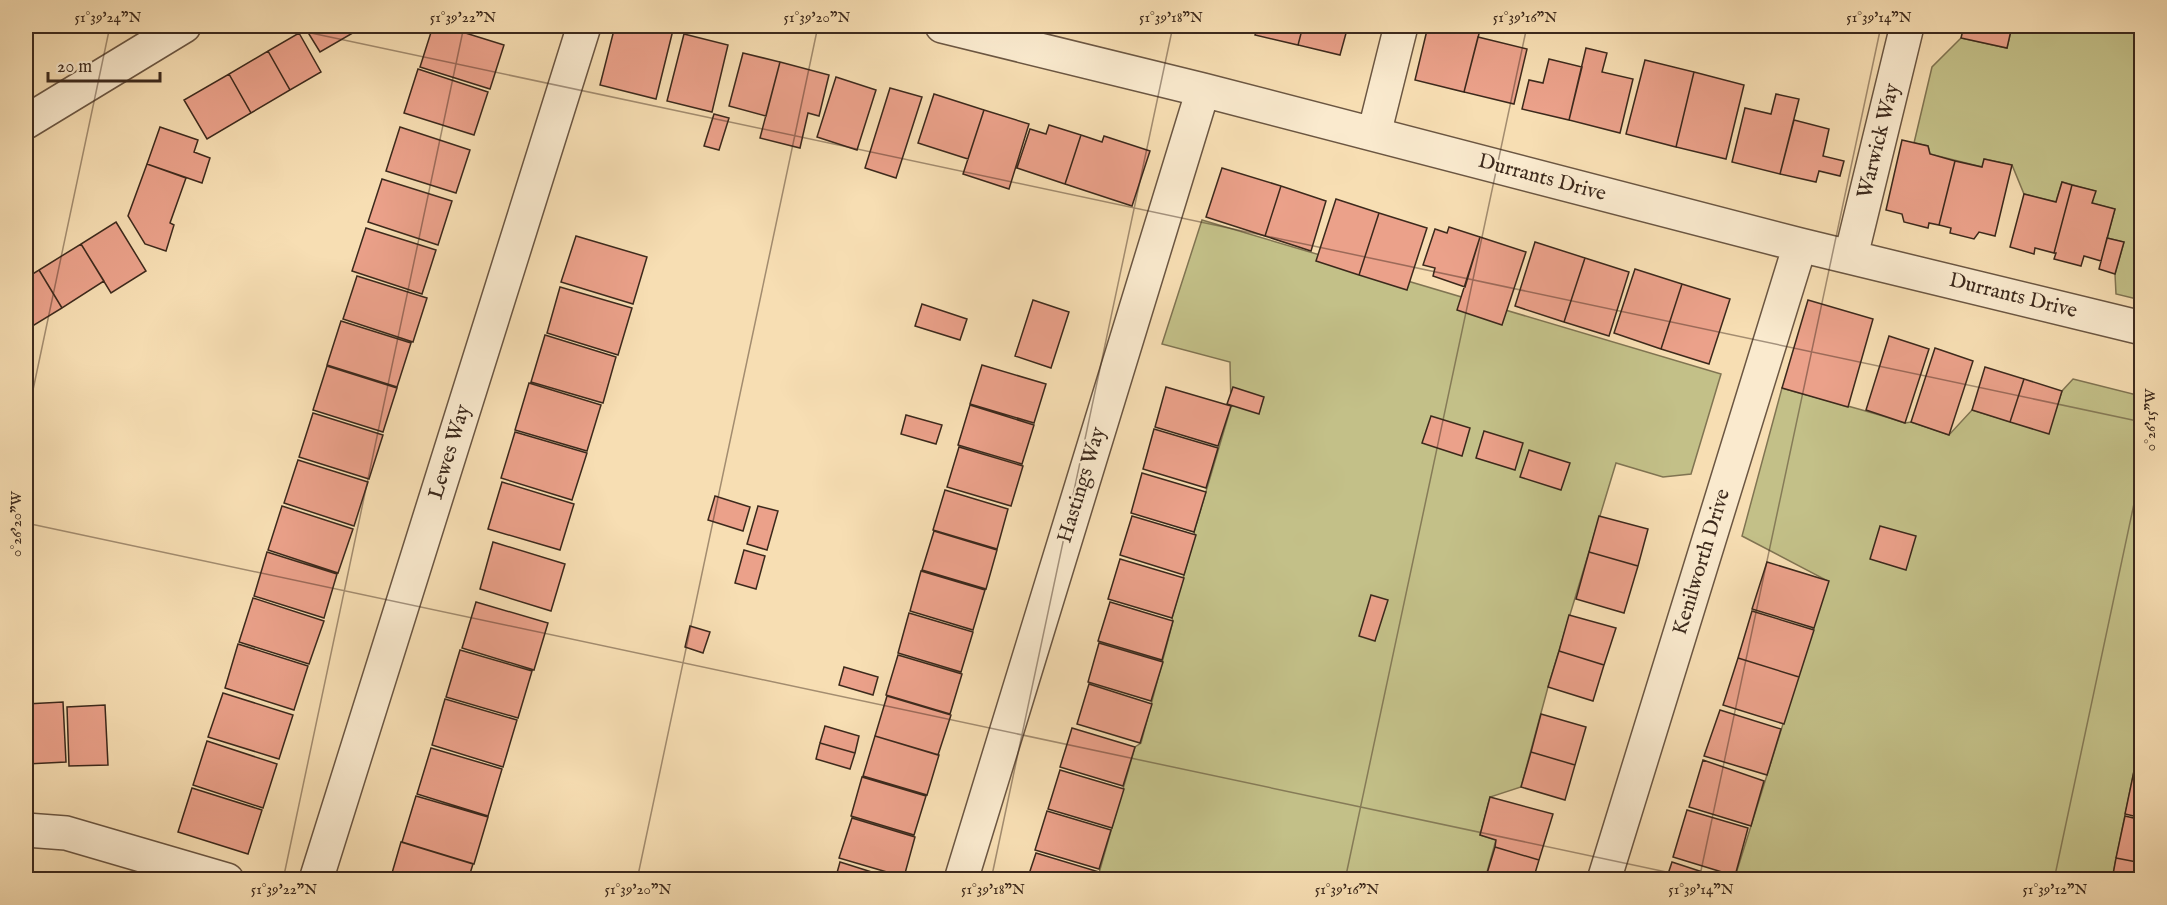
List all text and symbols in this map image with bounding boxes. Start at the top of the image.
text: 51°39'24"N [75,8,141,27]
text: 51°39'22"N [430,8,496,27]
text: 51°39'20"N [784,8,850,27]
text: 51°39'18"N [1139,8,1203,27]
text: 51°39'16"N [1493,8,1557,27]
text: 51°39'14"N [1846,8,1912,27]
scale bar [48,45,160,83]
text: 20 m [57,56,92,79]
street label: Warwick Way [1852,80,1906,201]
street label: Durrants Drive [1475,148,1609,208]
street label: Durrants Drive [1946,267,2080,325]
text: 0°26'15"W [2141,388,2160,451]
street label: Lewes Way [423,401,477,503]
street label: Hastings Way [1052,423,1113,546]
street label: Kenilworth Drive [1667,485,1737,638]
text: 0°26'20"W [7,490,26,557]
text: 51°39'22"N [251,880,317,899]
text: 51°39'20"N [605,880,671,899]
text: 51°39'18"N [961,880,1025,899]
text: 51°39'16"N [1315,880,1379,899]
text: 51°39'14"N [1668,880,1734,899]
text: 51°39'12"N [2022,880,2088,899]

